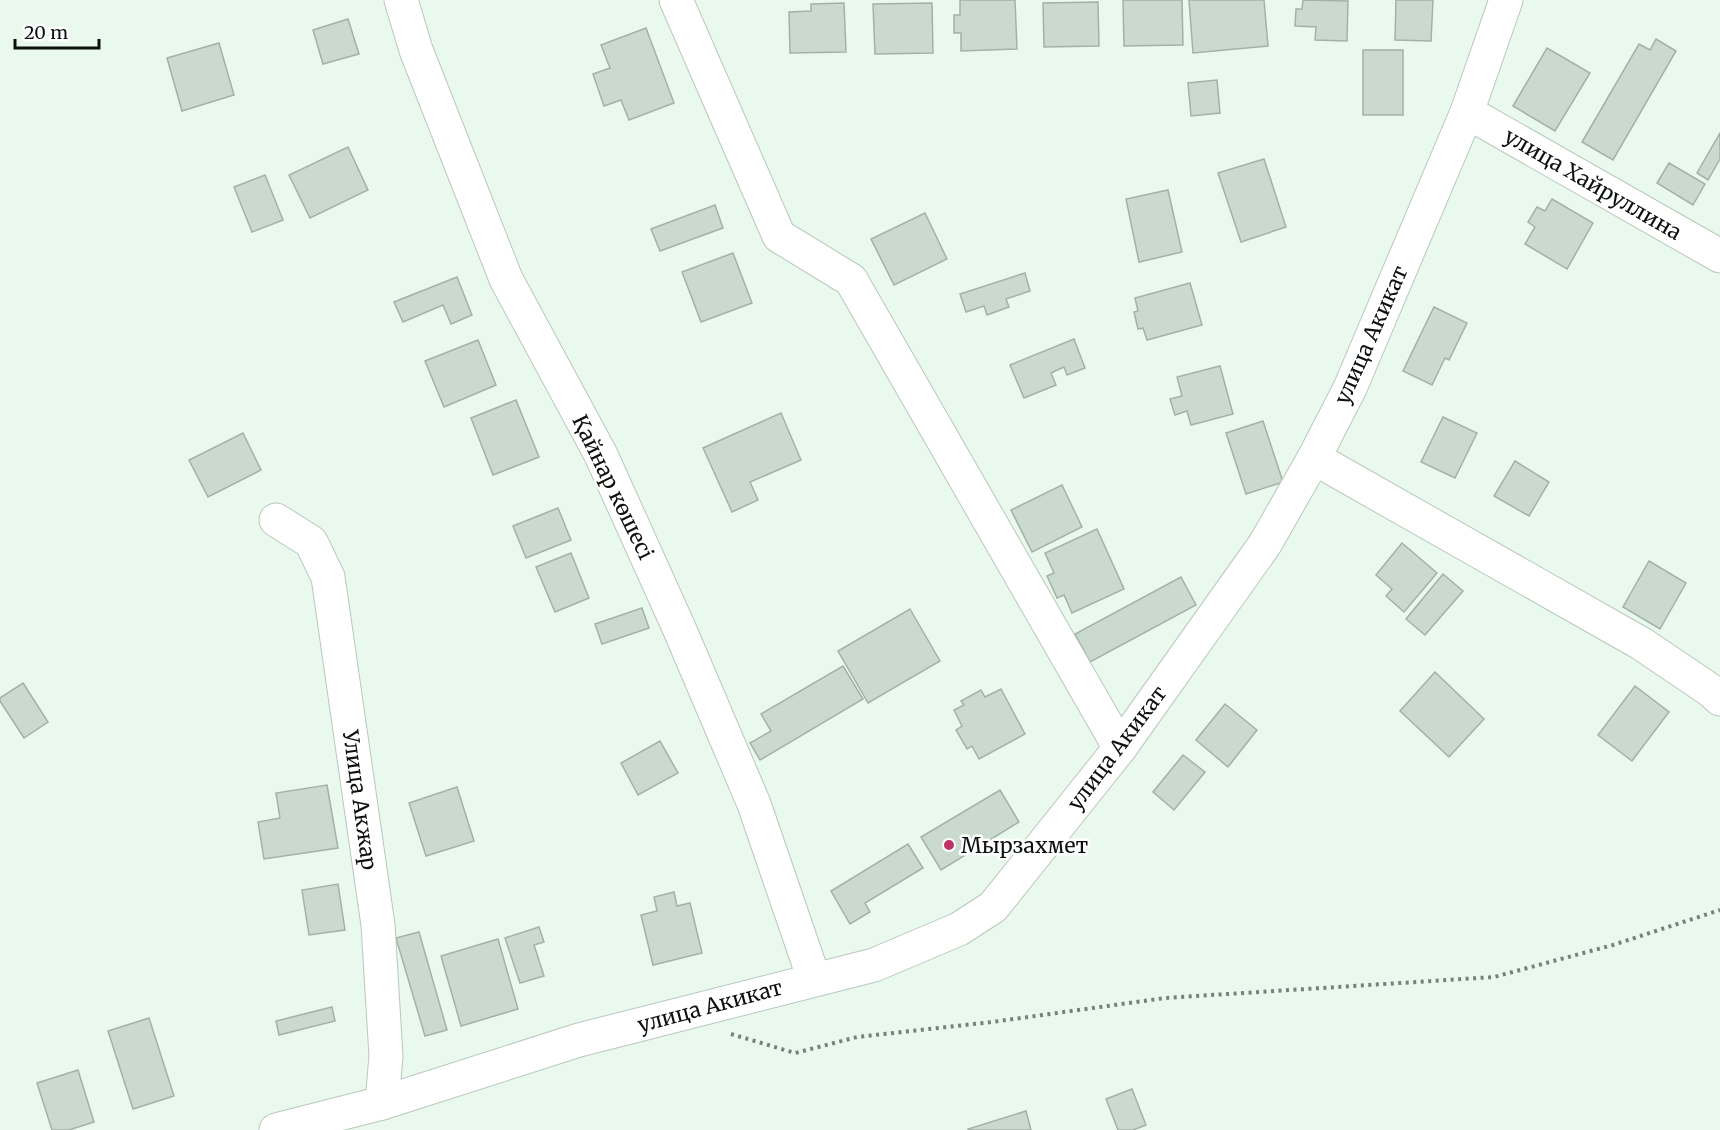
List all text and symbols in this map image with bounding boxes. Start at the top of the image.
scale bar [15,12,99,50]
text: 20 m [24,21,68,44]
street label: улица Хайруллина [1500,122,1686,246]
street label: улица Акикат [1328,261,1414,408]
street label: Қайнар көшесі [566,410,660,564]
street label: улица Акикат [1061,680,1173,816]
street label: Улица Акжар [337,727,383,872]
place label: Мырзахмет [961,832,1089,859]
marker: Мырзахмет [942,838,956,852]
street label: улица Акикат [635,974,786,1038]

